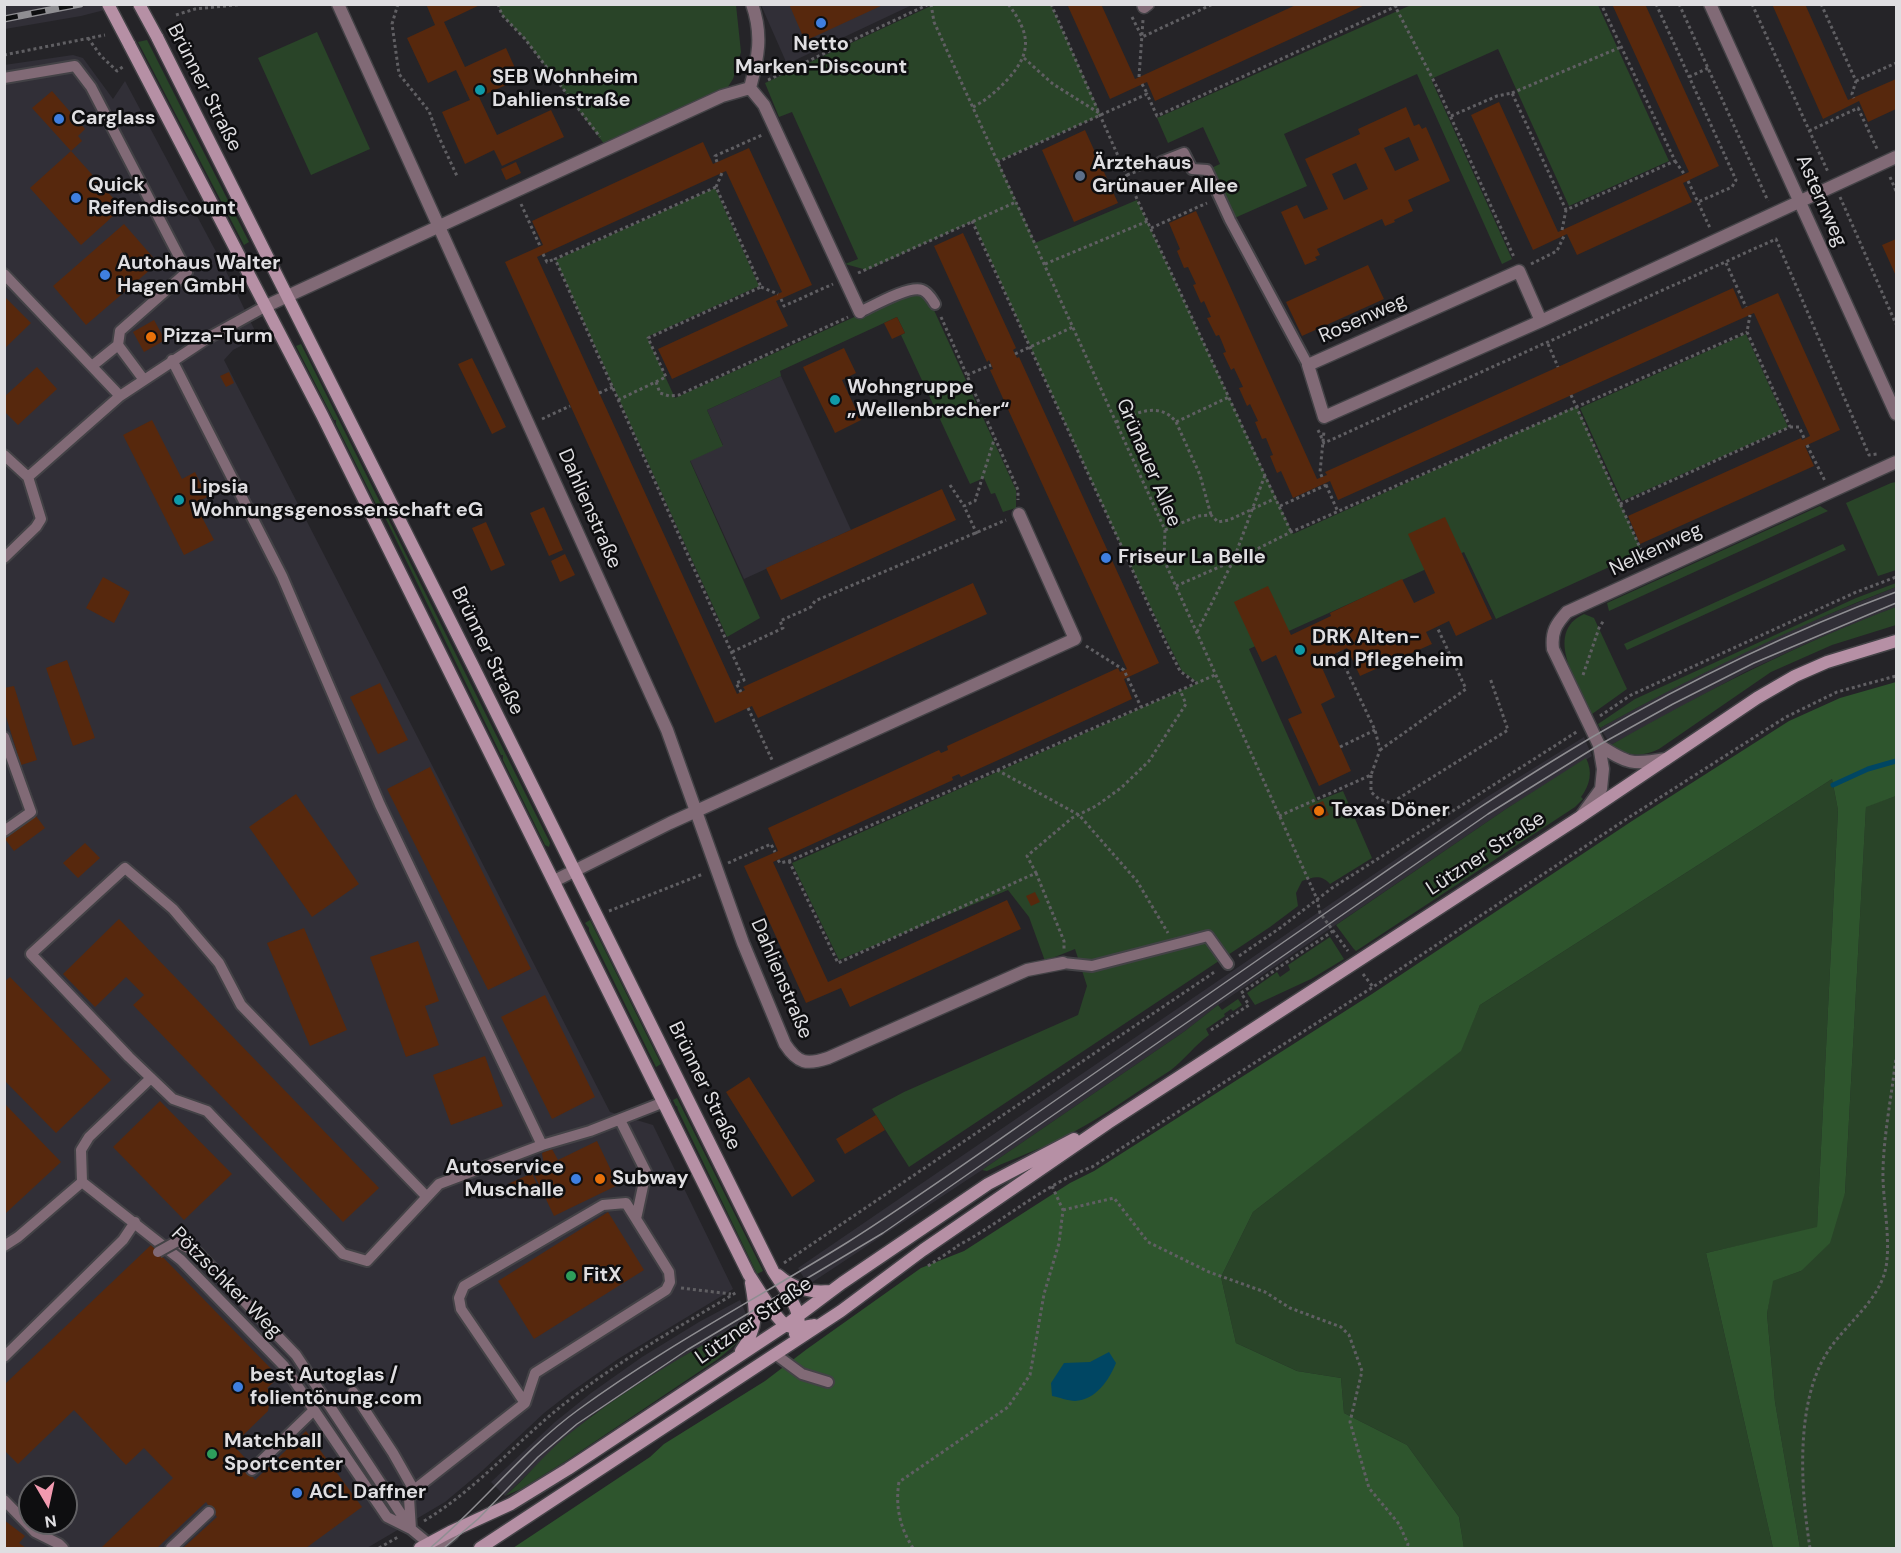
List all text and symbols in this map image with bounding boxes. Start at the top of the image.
marker: Netto Marken-Discount [814,16,828,30]
street label: Brünner Straße [162,20,246,156]
place label: Netto Marken-Discount [735,33,907,80]
place label: SEB Wohnheim Dahlienstraße [492,66,638,113]
marker: SEB Wohnheim Dahlienstraße [473,83,487,97]
place label: Carglass [71,107,156,131]
marker: Carglass [52,112,66,126]
street label: Asternweg [1790,151,1852,251]
place label: Ärztehaus Grünauer Allee [1092,152,1238,199]
marker: Ärztehaus Grünauer Allee [1073,169,1087,183]
place label: Quick Reifendiscount [88,174,236,221]
marker: Quick Reifendiscount [69,191,83,205]
place label: Autohaus Walter Hagen GmbH [117,252,281,299]
marker: Autohaus Walter Hagen GmbH [98,268,112,282]
street label: Rosenweg [1315,289,1411,349]
place label: Pizza-Turm [163,325,273,349]
marker: Pizza-Turm [144,330,158,344]
place label: Wohngruppe „Wellenbrecher“ [847,376,1009,423]
marker: Wohngruppe „Wellenbrecher“ [828,393,842,407]
street label: Grünauer Allee [1110,395,1186,531]
street label: Dahlienstraße [552,446,626,572]
place label: Lipsia Wohnungsgenossenschaft eG [191,476,483,523]
marker: Lipsia Wohnungsgenossenschaft eG [172,493,186,507]
street label: Nelkenweg [1606,518,1706,582]
place label: Friseur La Belle [1118,546,1266,570]
marker: Friseur La Belle [1099,551,1113,565]
street label: Brünner Straße [446,583,528,719]
place label: DRK Alten- und Pflegeheim [1312,626,1464,673]
marker: DRK Alten- und Pflegeheim [1293,643,1307,657]
place label: Texas Döner [1331,799,1450,823]
marker: Texas Döner [1312,804,1326,818]
street label: Lützner Straße [1422,807,1550,901]
street label: Dahlienstraße [745,915,817,1043]
street label: Brünner Straße [663,1018,745,1154]
place label: Autoservice Muschalle [445,1156,564,1203]
place label: Subway [612,1167,688,1191]
marker: Autoservice Muschalle [569,1172,583,1186]
marker: Subway [593,1172,607,1186]
street label: Pötzschker Weg [166,1223,286,1343]
place label: FitX [583,1264,622,1288]
marker: FitX [564,1269,578,1283]
street label: Lützner Straße [691,1272,817,1370]
place label: best Autoglas / folientönung.com [250,1364,422,1411]
marker: best Autoglas / folientönung.com [231,1380,245,1394]
place label: Matchball Sportcenter [224,1430,343,1477]
marker: Matchball Sportcenter [205,1447,219,1461]
north arrow [18,1475,78,1535]
place label: ACL Daffner [309,1481,426,1505]
marker: ACL Daffner [290,1486,304,1500]
text: N [43,1510,58,1533]

